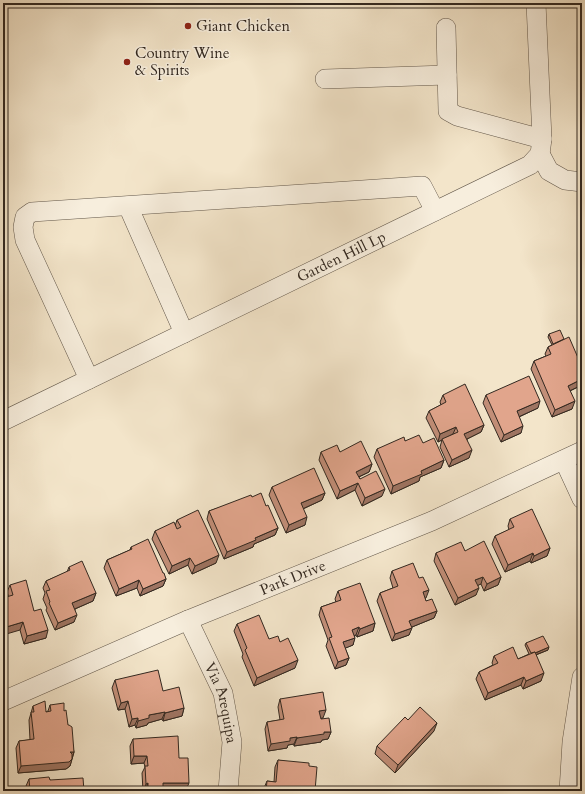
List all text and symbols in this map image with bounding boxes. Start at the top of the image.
place label: Giant Chicken [196,16,290,36]
marker: Giant Chicken [183,21,193,31]
place label: Country Wine & Spirits [135,43,230,80]
marker: Country Wine & Spirits [122,57,132,67]
street label: Garden Hill Lp [293,227,389,287]
street label: Park Drive [257,555,329,600]
street label: Via Arequipa [200,659,242,745]

